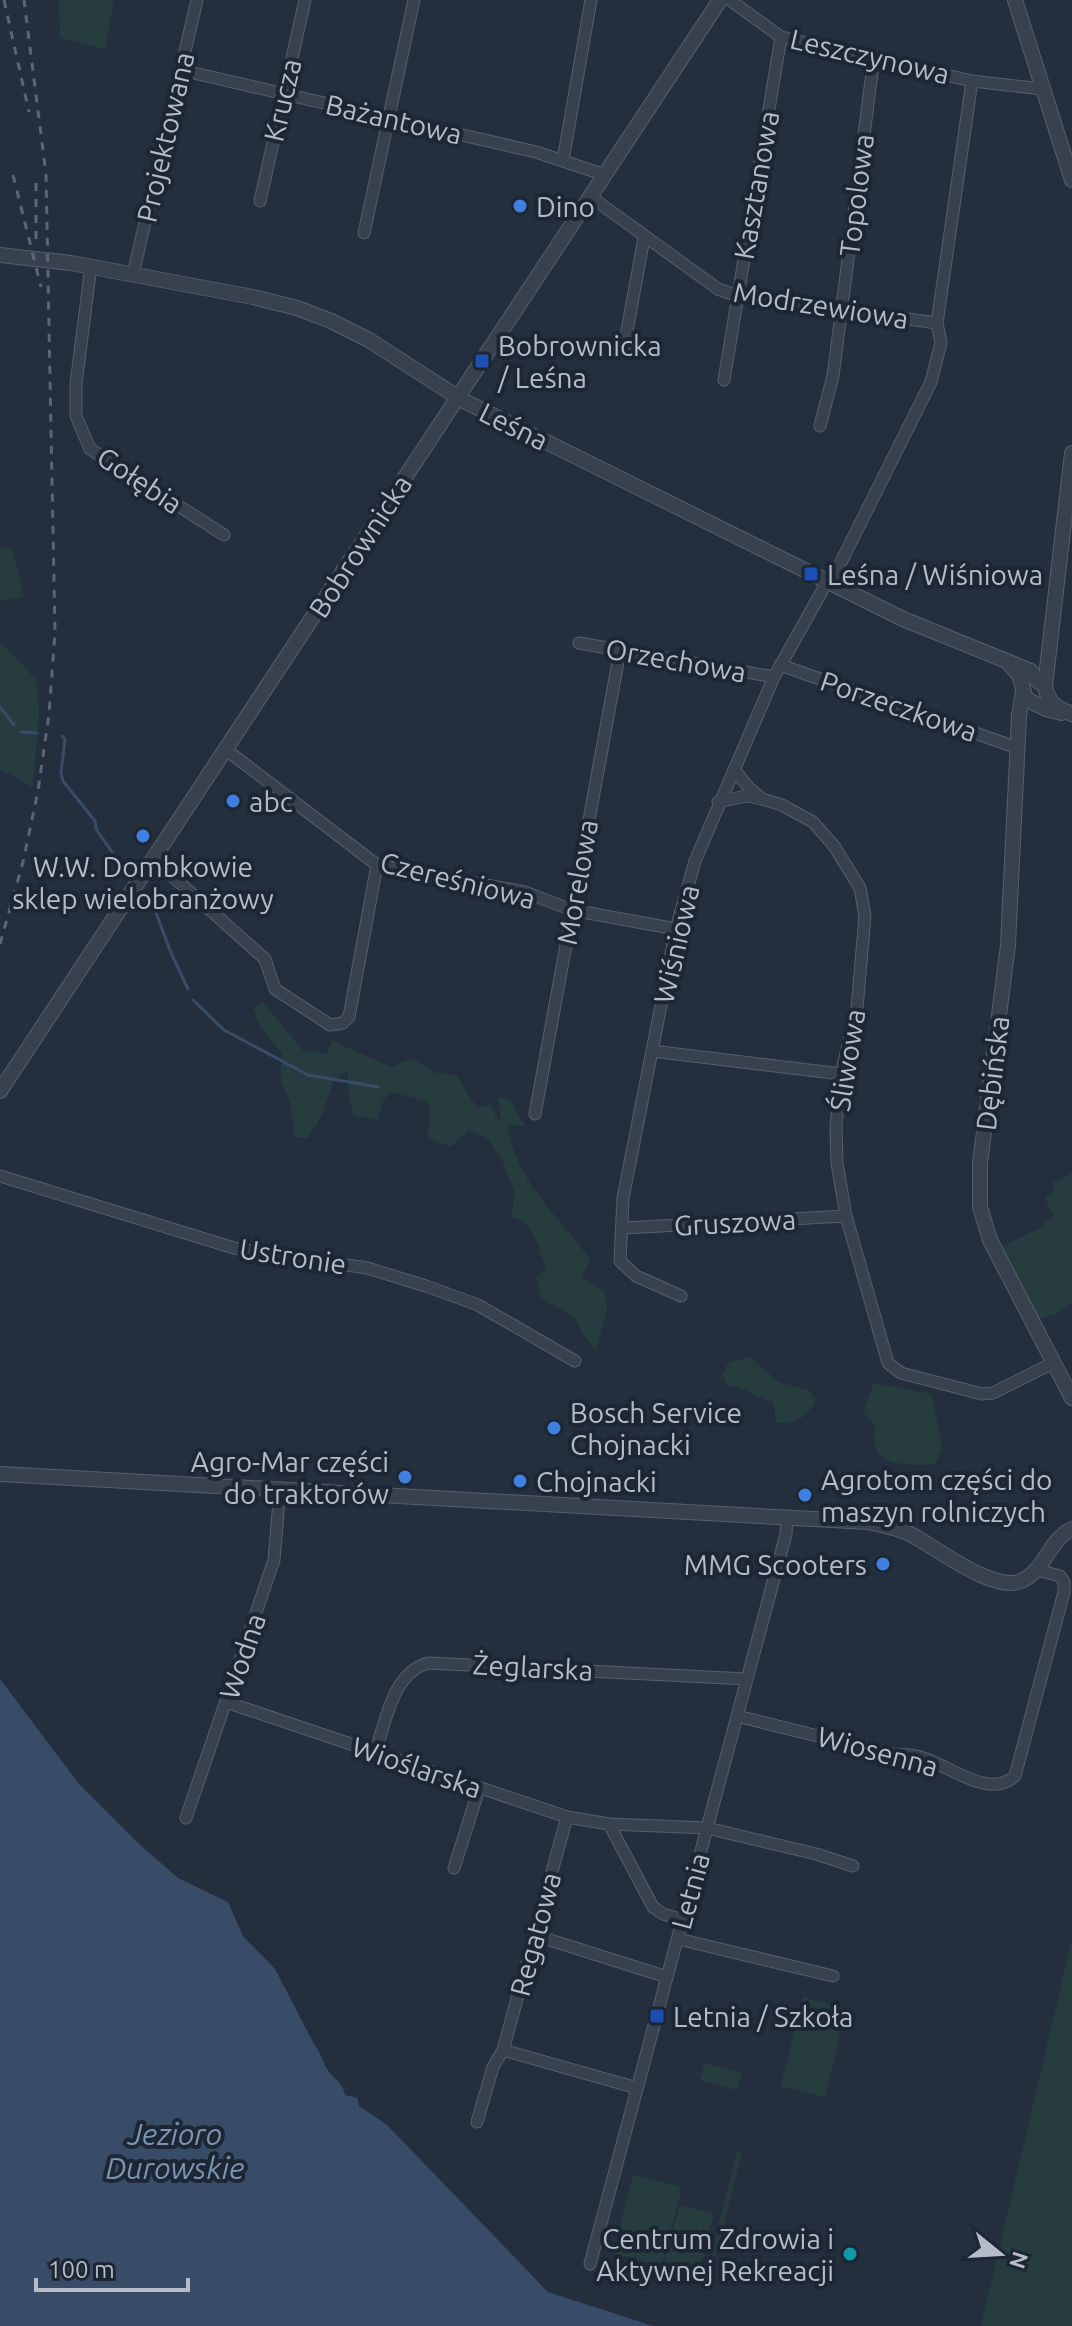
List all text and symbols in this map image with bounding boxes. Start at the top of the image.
street label: Leszczynowa [787,23,953,89]
street label: Projektowana [130,49,200,225]
street label: Krucza [257,56,307,144]
street label: Bażantowa [323,88,465,150]
street label: Kasztanowa [728,108,784,262]
street label: Topolowa [833,132,879,258]
place label: Dino [536,191,595,222]
marker: Dino [511,197,529,215]
street label: Modrzewiowa [731,276,911,334]
place label: Bobrownicka / Leśna [497,330,662,393]
marker: Bobrownicka / Leśna [473,352,491,370]
street label: Leśna [475,396,553,456]
street label: Gołębia [92,440,188,520]
street label: Bobrownicka [302,469,418,623]
place label: Leśna / Wiśniowa [827,559,1043,590]
marker: Leśna / Wiśniowa [802,565,820,583]
street label: Orzechowa [603,632,749,688]
street label: Porzeczkowa [817,665,981,747]
place label: abc [249,786,293,817]
marker: abc [224,792,242,810]
street label: Morelowa [551,817,603,947]
marker: W.W. Dombkowie sklep wielobranżowy [134,827,152,845]
street label: Czereśniowa [377,846,539,914]
place label: W.W. Dombkowie sklep wielobranżowy [12,851,274,914]
street label: Wiśniowa [647,882,705,1006]
street label: Śliwowa [823,1007,870,1113]
street label: Dębińska [970,1014,1014,1132]
street label: Gruszowa [673,1203,797,1241]
street label: Ustronie [237,1232,349,1280]
place label: Bosch Service Chojnacki [570,1397,742,1460]
marker: Bosch Service Chojnacki [545,1419,563,1437]
place label: Agro-Mar części do traktorów [191,1446,389,1509]
place label: Agrotom części do maszyn rolniczych [821,1464,1052,1527]
place label: Chojnacki [536,1466,657,1497]
marker: Agro-Mar części do traktorów [396,1468,414,1486]
marker: Chojnacki [511,1472,529,1490]
marker: Agrotom części do maszyn rolniczych [796,1486,814,1504]
place label: MMG Scooters [684,1549,867,1580]
marker: MMG Scooters [874,1555,892,1573]
street label: Wodna [213,1609,271,1703]
street label: Żeglarska [472,1648,594,1686]
street label: Wiosenna [814,1720,942,1782]
street label: Wioślarska [348,1730,486,1804]
street label: Letnia [665,1849,715,1933]
street label: Regatowa [504,1869,566,1999]
place label: Letnia / Szkoła [673,2001,853,2032]
marker: Letnia / Szkoła [648,2007,666,2025]
water label: Jezioro Durowskie [106,2117,244,2185]
north arrow [960,2214,1040,2294]
place label: Centrum Zdrowia i Aktywnej Rekreacji [596,2223,834,2286]
scale bar [36,2242,188,2292]
marker: Centrum Zdrowia i Aktywnej Rekreacji [841,2245,859,2263]
text: N [1005,2249,1034,2272]
text: 100 m [48,2256,115,2283]

